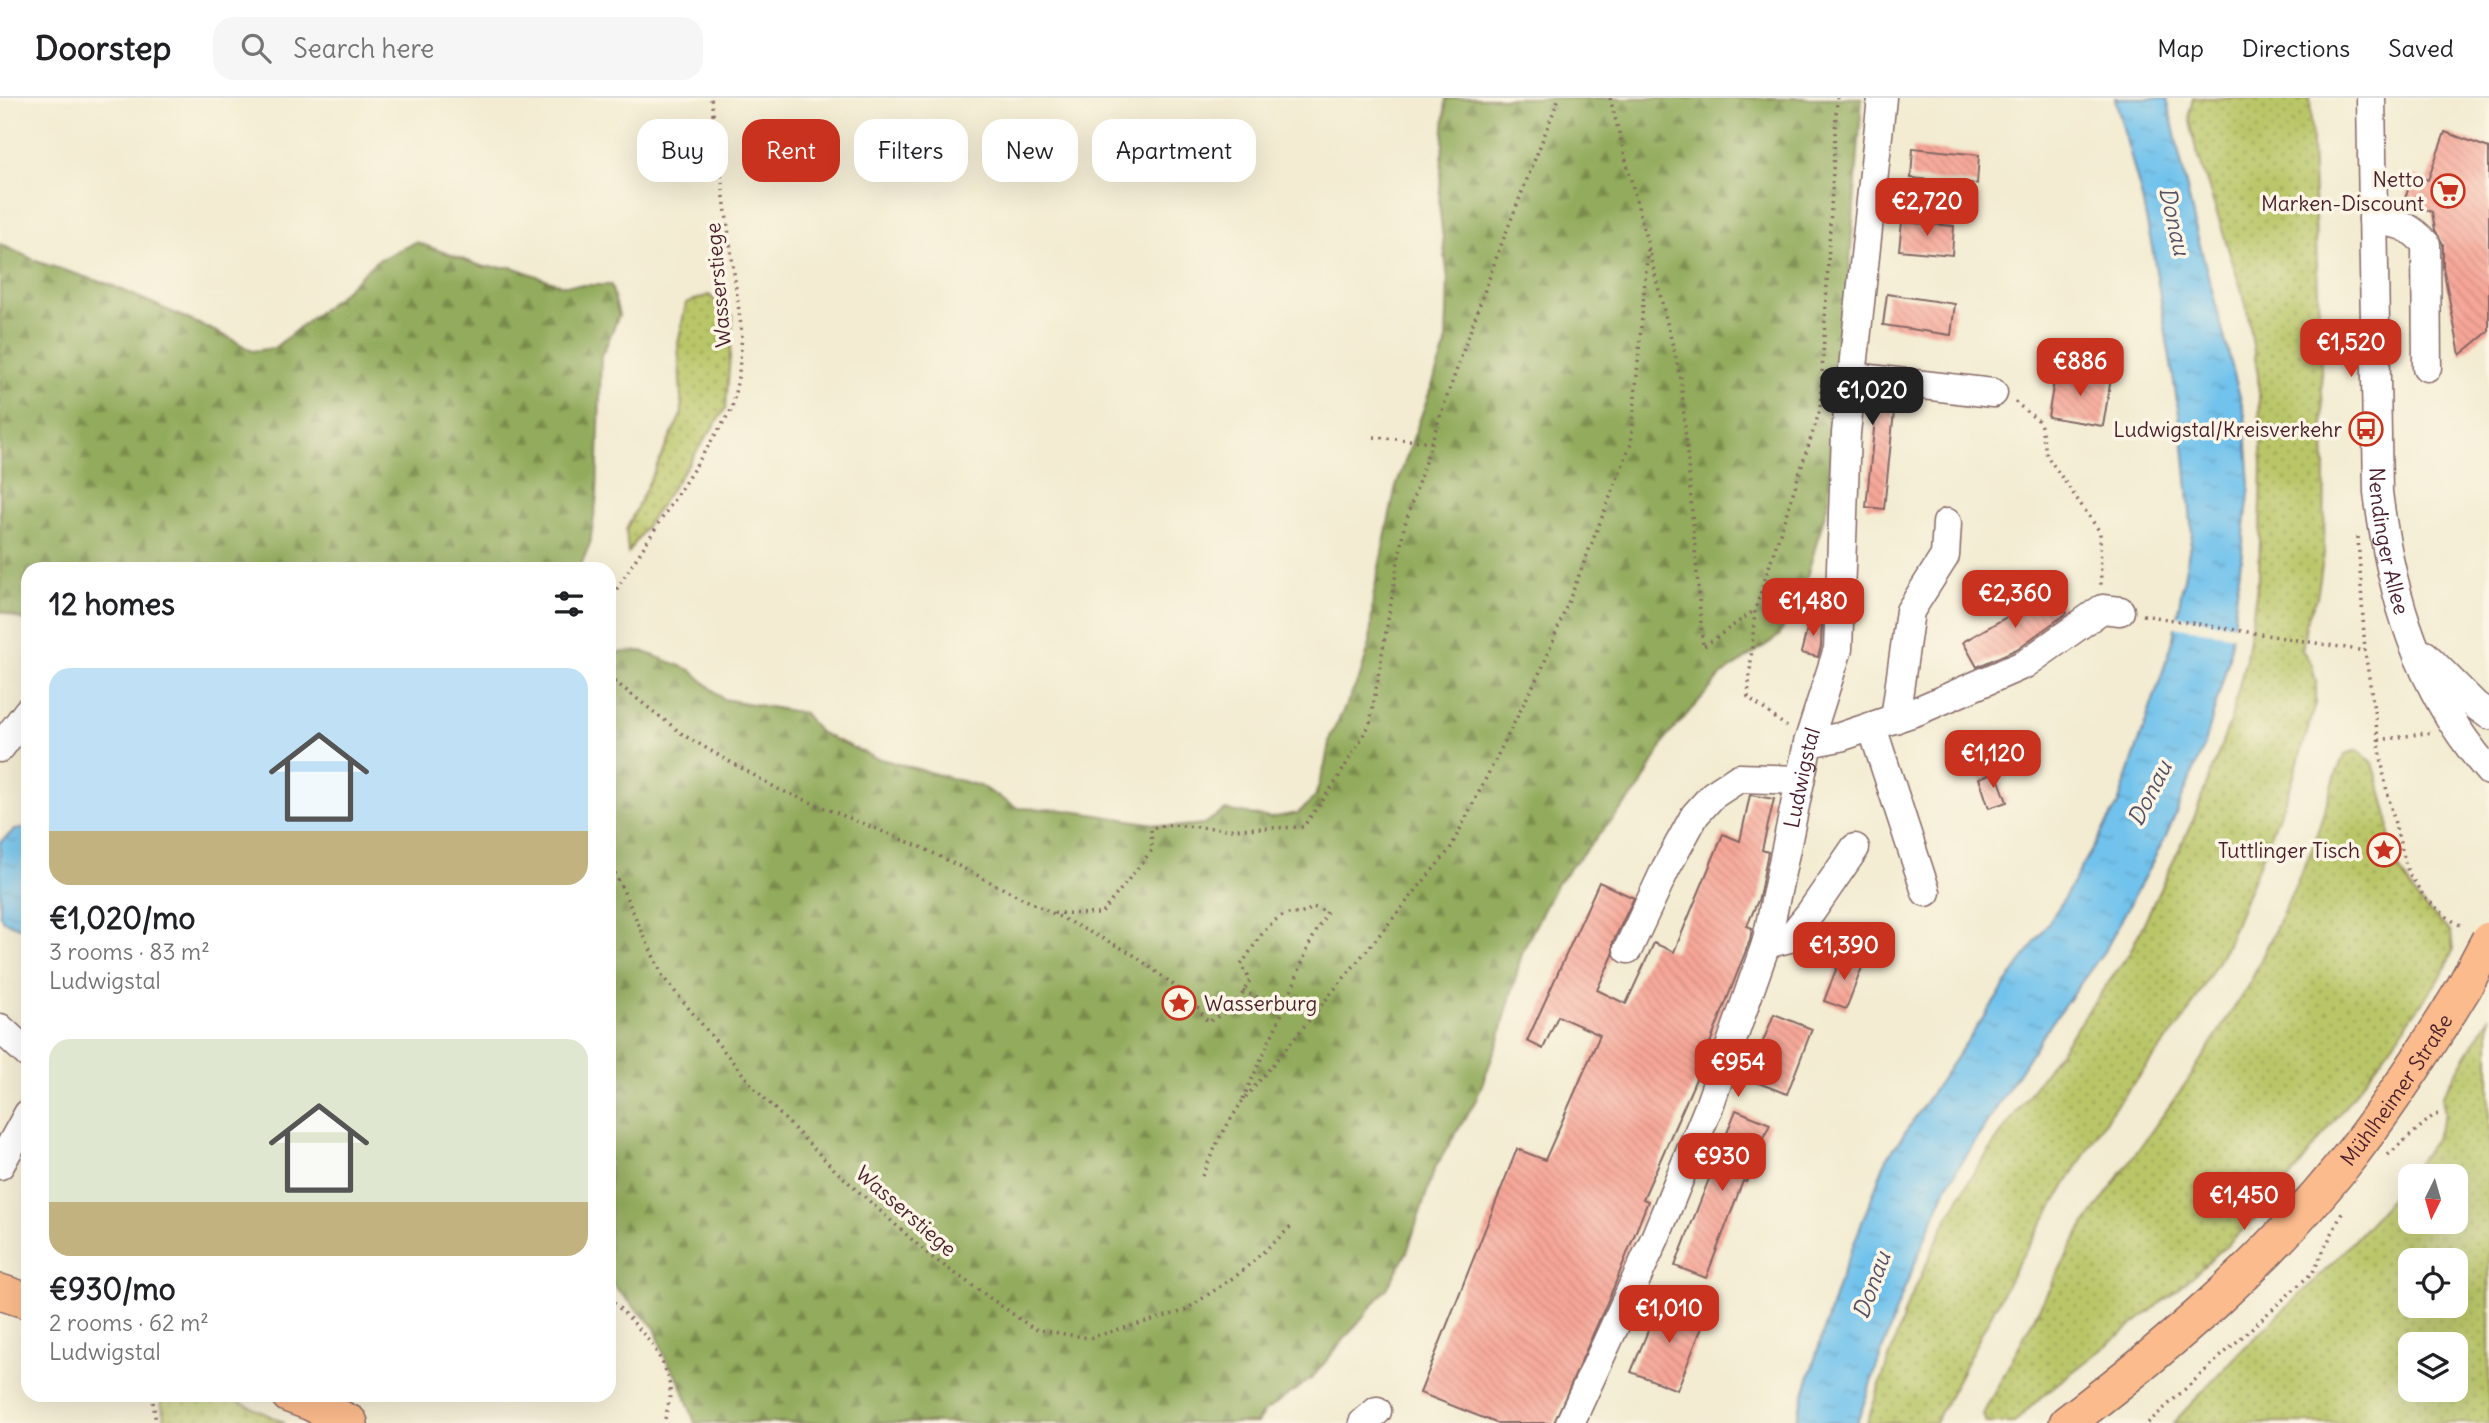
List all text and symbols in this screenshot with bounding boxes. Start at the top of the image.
search box [213,17,703,80]
text: Doorstep [35,27,171,69]
icon: search [237,29,275,67]
text: Search here [293,32,434,65]
text: Map [2157,33,2204,63]
text: Directions [2242,33,2350,63]
text: Saved [2388,33,2454,63]
chip: Buy [637,119,728,182]
chip: Rent [742,119,840,182]
chip: Filters [854,119,968,182]
chip: New [982,119,1078,182]
chip: Apartment [1092,119,1256,182]
place label: Netto Marken-Discount [2261,166,2424,217]
supermarket icon: Netto Marken-Discount [2429,172,2467,210]
pin: €2,720 [1870,178,1984,238]
water label: Donau [2153,184,2197,259]
text: €2,720 [1891,186,1963,215]
street label: Wasserstiege [699,222,737,348]
pin: €1,520 [2294,320,2408,379]
text: €1,520 [2316,327,2386,356]
pin: €886 [2039,338,2121,398]
text: €886 [2053,346,2107,375]
pin: €1,020 [1815,368,1929,427]
text: €1,020 [1836,375,1908,404]
bus stop icon: Ludwigstal/Kreisverkehr [2347,410,2385,448]
place label: Ludwigstal/Kreisverkehr [2113,416,2342,443]
street label: Nendinger Allee [2364,467,2416,618]
pin: €2,360 [1958,570,2072,630]
pin: €1,480 [1756,578,1870,638]
text: €2,360 [1978,578,2052,607]
text: 12 homes [49,585,175,623]
icon: filters [550,585,588,623]
text: €1,480 [1778,586,1848,615]
icon: home [256,714,382,840]
street label: Ludwigstal [1777,724,1826,830]
pin: €1,120 [1936,730,2050,790]
text: €1,120 [1961,738,2025,767]
water label: Donau [2120,754,2178,830]
place icon: Tuttlinger Tisch [2365,831,2403,869]
place label: Tuttlinger Tisch [2218,837,2360,864]
text: €1,020/mo [49,899,195,937]
pin: €1,390 [1787,922,1901,982]
text: €1,390 [1809,930,1879,959]
text: 3 rooms · 83 m² [49,937,210,966]
text: Ludwigstal [49,966,161,995]
place icon: Wasserburg [1160,984,1198,1022]
place label: Wasserburg [1204,990,1317,1017]
street label: Mühlheimer Straße [2334,1009,2458,1171]
pin: €954 [1697,1040,1779,1099]
text: €954 [1711,1047,1765,1076]
icon: home [256,1085,382,1211]
pin: €930 [1681,1134,1763,1193]
text: €930 [1694,1141,1750,1170]
street label: Wasserstiege [850,1160,962,1262]
north arrow [2398,1164,2468,1234]
map controls [2398,1164,2468,1402]
pin: €1,450 [2187,1172,2301,1232]
text: €1,450 [2209,1180,2279,1209]
water label: Donau [1846,1246,1897,1322]
button: locate [2398,1248,2468,1318]
text: €930/mo [49,1270,176,1308]
pin: €1,010 [1612,1286,1726,1345]
text: €1,010 [1635,1293,1703,1322]
text: 2 rooms · 62 m² [49,1308,209,1337]
button: layers [2398,1332,2468,1402]
text: Ludwigstal [49,1337,161,1366]

